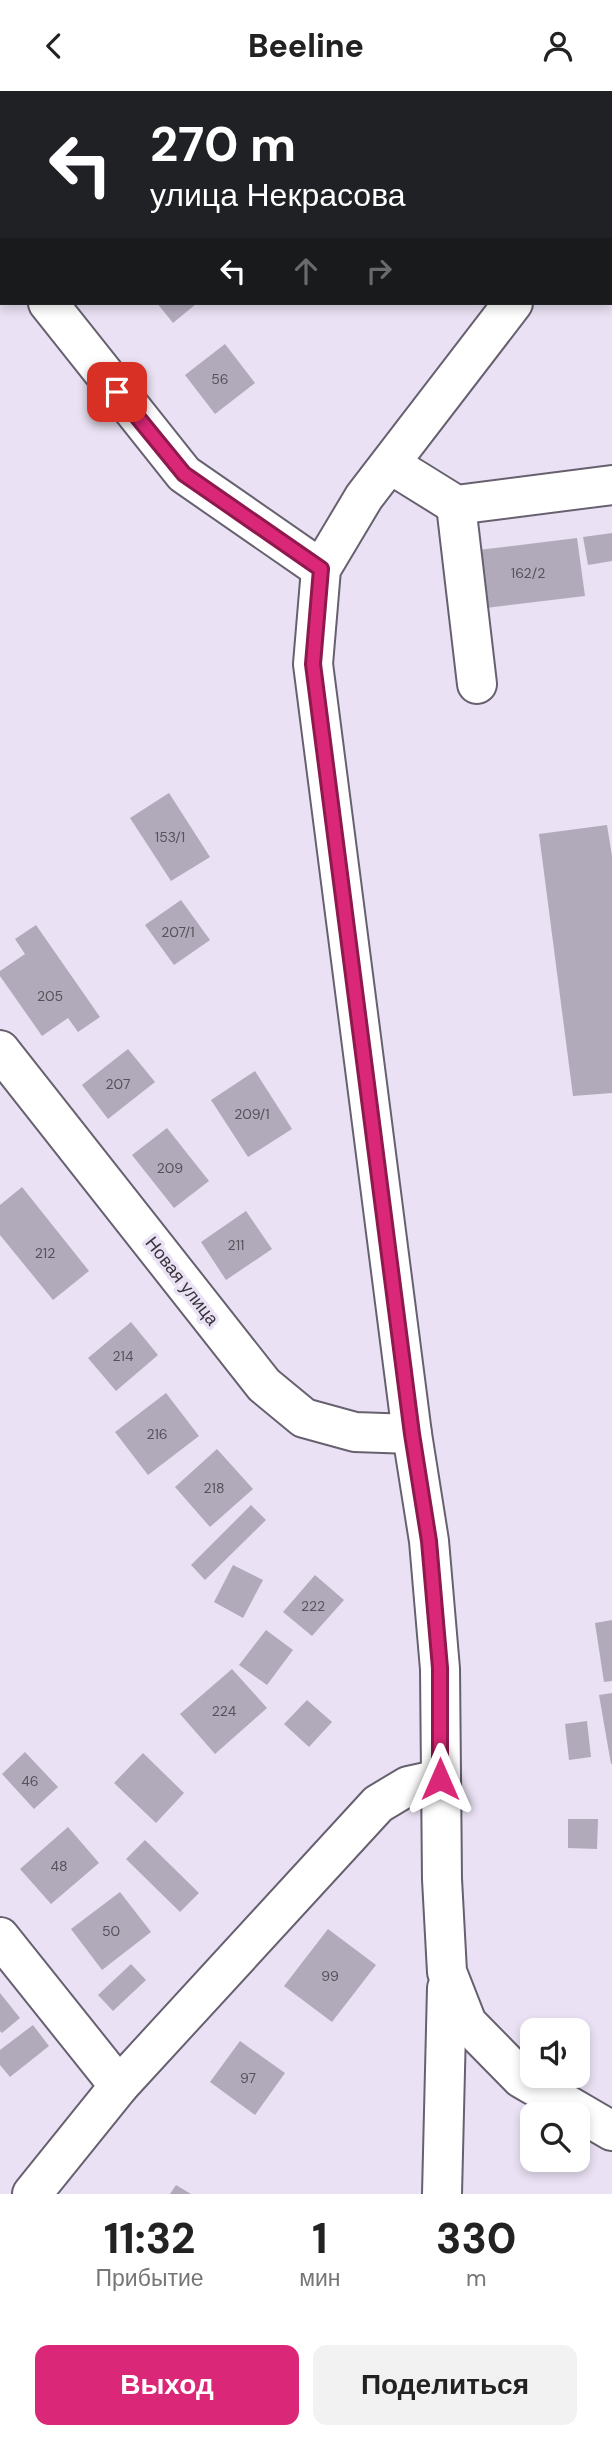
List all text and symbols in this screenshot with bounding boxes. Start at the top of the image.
text: Beeline [248,25,364,67]
icon: back [35,27,73,65]
icon: person [539,27,577,65]
text: 270 m [150,112,296,176]
icon: left [35,119,126,210]
text: улица Некрасова [150,174,406,216]
icon: left [214,252,252,290]
icon: ahead [287,252,325,290]
icon: right [360,252,398,290]
pin [87,362,147,422]
house number: 56 [211,370,229,388]
icon: arrive [98,373,136,411]
house number: 162/2 [511,564,545,582]
house number: 153/1 [155,828,185,846]
house number: 207/1 [161,923,195,941]
house number: 205 [37,987,63,1005]
house number: 207 [106,1075,130,1093]
house number: 209/1 [234,1105,270,1123]
house number: 209 [157,1159,183,1177]
street label: Новая улица [140,1232,225,1331]
house number: 211 [228,1236,244,1254]
house number: 212 [35,1244,55,1262]
house number: 214 [113,1347,134,1365]
house number: 216 [146,1425,168,1443]
house number: 218 [204,1479,224,1497]
house number: 222 [301,1597,325,1615]
house number: 224 [212,1702,237,1720]
position arrow [403,1742,477,1816]
house number: 46 [21,1772,39,1790]
house number: 48 [50,1857,68,1875]
house number: 50 [102,1922,120,1940]
house number: 99 [321,1967,339,1985]
map controls [520,2018,590,2172]
button: sound [520,2018,590,2088]
house number: 97 [240,2069,256,2087]
button: search [520,2102,590,2172]
text: 11:32 [104,2211,195,2266]
text: 1 [312,2211,328,2266]
text: 330 [436,2211,516,2266]
text: Прибытие [96,2263,204,2293]
text: мин [299,2263,341,2293]
text: m [466,2263,486,2293]
button: Выход [35,2345,299,2425]
button: Поделиться [313,2345,577,2425]

